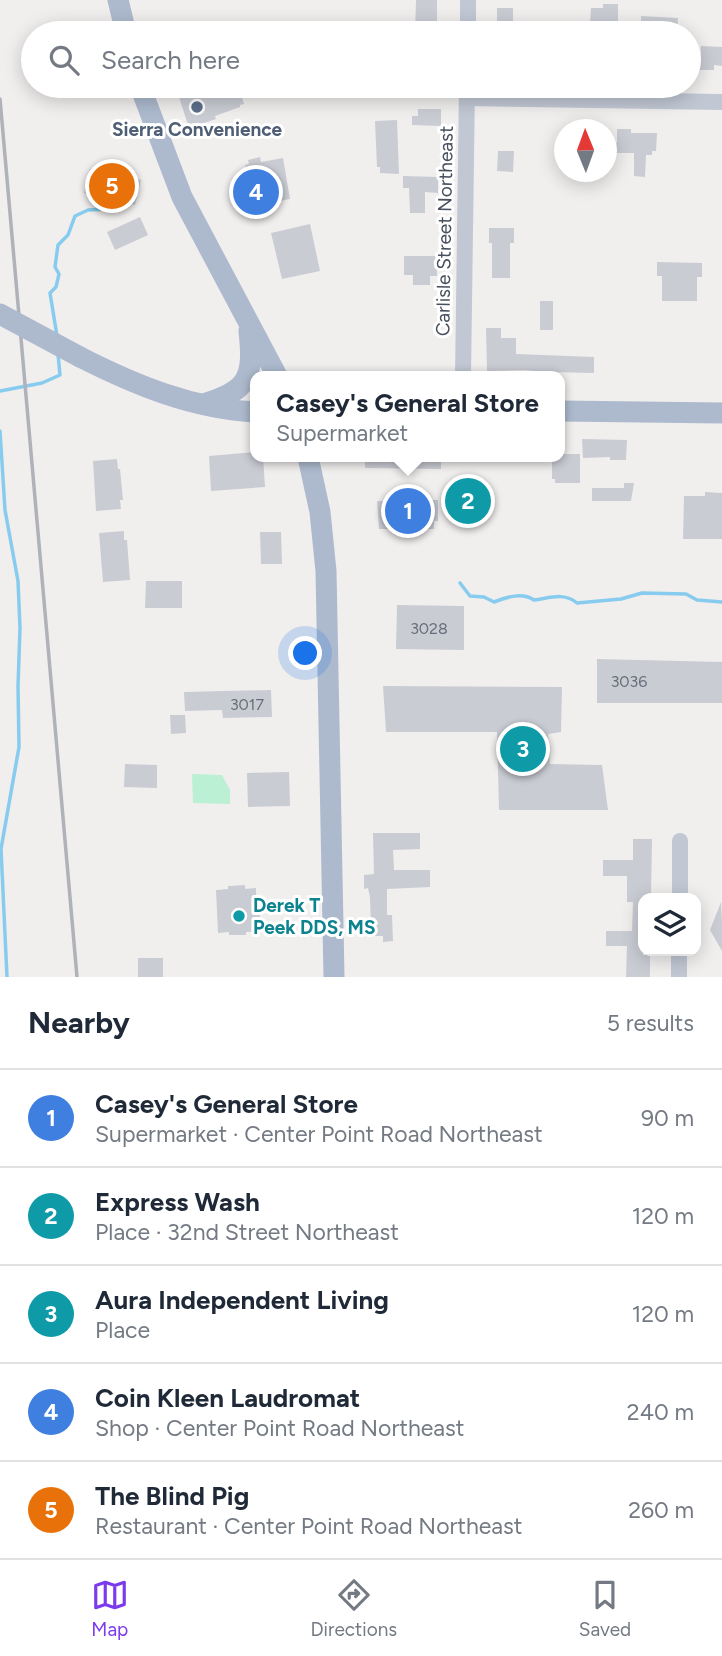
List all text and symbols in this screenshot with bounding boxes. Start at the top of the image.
search box [21,21,701,98]
icon: search [45,41,83,79]
text: Search here [101,44,240,76]
marker: Sierra Convenience [189,99,205,115]
place label: Sierra Convenience [112,118,283,141]
north arrow [554,119,617,182]
street label: Carlisle Street Northeast [431,126,458,336]
pin: 5 [89,160,135,212]
pin: 4 [233,166,279,218]
popup [250,371,565,462]
text: Casey's General Store [276,387,539,419]
text: Supermarket [276,419,408,447]
pin: 2 [445,475,491,527]
pin: 1 [385,485,431,537]
house number: 3028 [410,619,448,638]
your location [288,636,322,670]
house number: 3036 [611,672,647,691]
house number: 3017 [230,695,264,714]
pin: 3 [500,723,546,775]
map controls [638,893,701,956]
button: layers [638,893,701,956]
place label: Derek T Peek DDS, MS [253,894,375,939]
marker: Derek T Peek DDS, MS [231,908,247,924]
text: Nearby [28,1004,130,1041]
text: 5 results [607,1009,694,1037]
text: Casey's General Store [95,1088,358,1120]
text: 1 [46,1104,56,1132]
text: 90 m [641,1104,694,1132]
text: Supermarket · Center Point Road Northeast [95,1120,543,1148]
text: Express Wash [95,1186,260,1218]
text: 2 [44,1202,58,1230]
text: 120 m [632,1202,694,1230]
text: Place · 32nd Street Northeast [95,1218,399,1246]
text: Aura Independent Living [95,1284,389,1316]
text: 3 [45,1300,57,1328]
text: 120 m [632,1300,694,1328]
text: Place [95,1316,150,1344]
text: Coin Kleen Laudromat [95,1382,360,1414]
text: 4 [44,1398,58,1426]
text: 240 m [627,1398,694,1426]
text: Shop · Center Point Road Northeast [95,1414,464,1442]
text: The Blind Pig [95,1480,249,1512]
text: 5 [44,1496,58,1524]
text: 260 m [628,1496,694,1524]
text: Restaurant · Center Point Road Northeast [95,1512,522,1540]
tab: Map [91,1576,129,1641]
tab: Directions [310,1576,397,1641]
tab: Saved [579,1576,631,1641]

